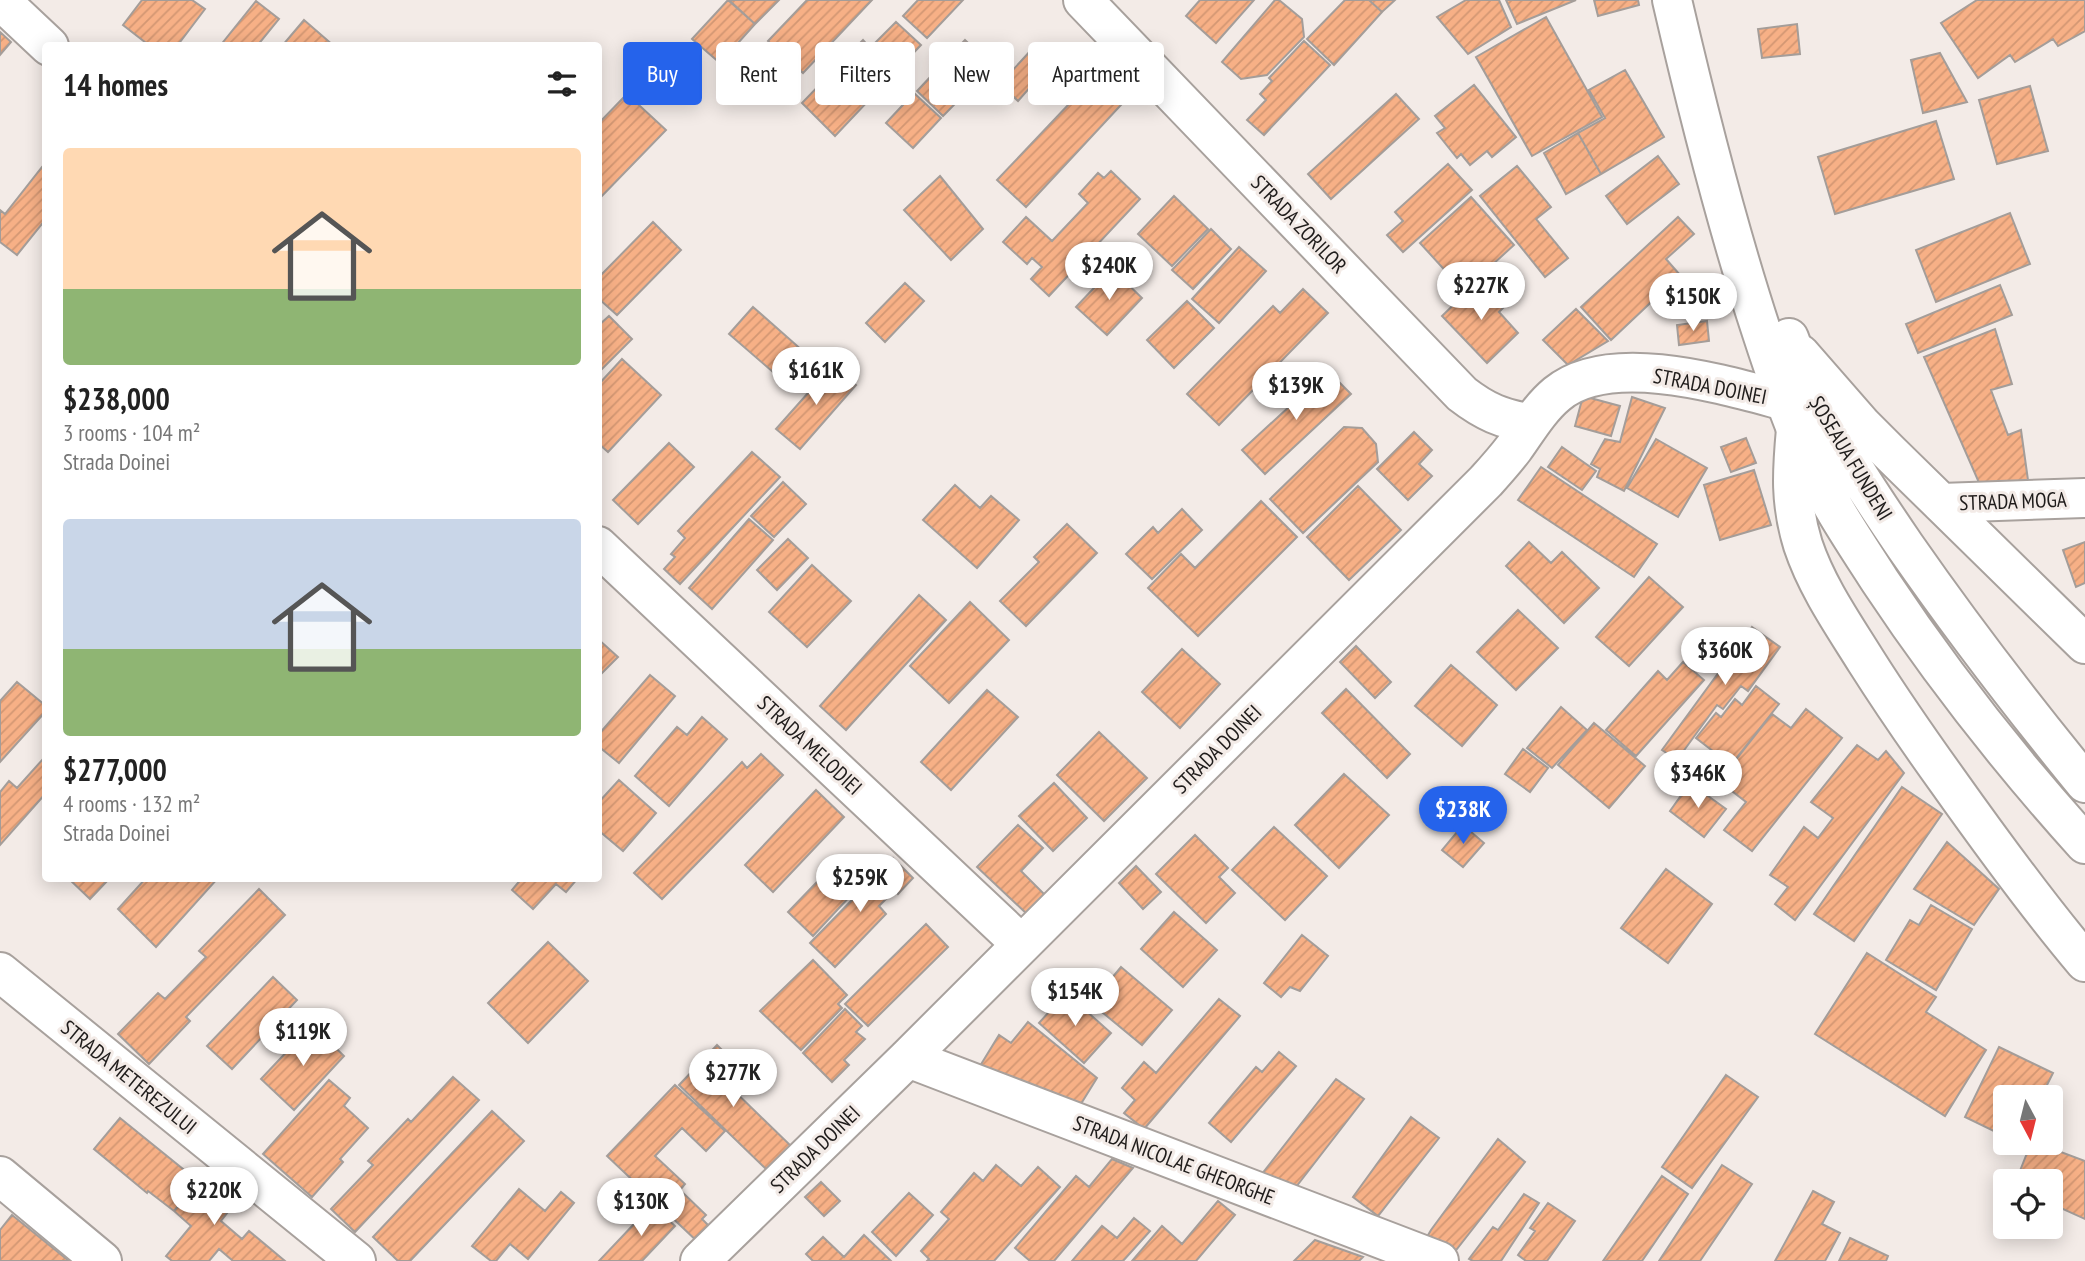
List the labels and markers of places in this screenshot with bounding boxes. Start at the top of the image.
pin: $240K [1060,243,1158,302]
pin: $227K [1432,262,1530,322]
pin: $150K [1644,274,1742,333]
pin: $161K [767,348,865,407]
pin: $139K [1247,362,1345,422]
pin: $360K [1676,628,1774,687]
pin: $346K [1649,750,1747,810]
pin: $238K [1414,786,1512,846]
pin: $259K [811,855,909,914]
pin: $154K [1026,968,1124,1028]
pin: $119K [254,1009,352,1068]
pin: $277K [684,1050,782,1109]
pin: $220K [165,1168,263,1227]
pin: $130K [592,1178,690,1238]

